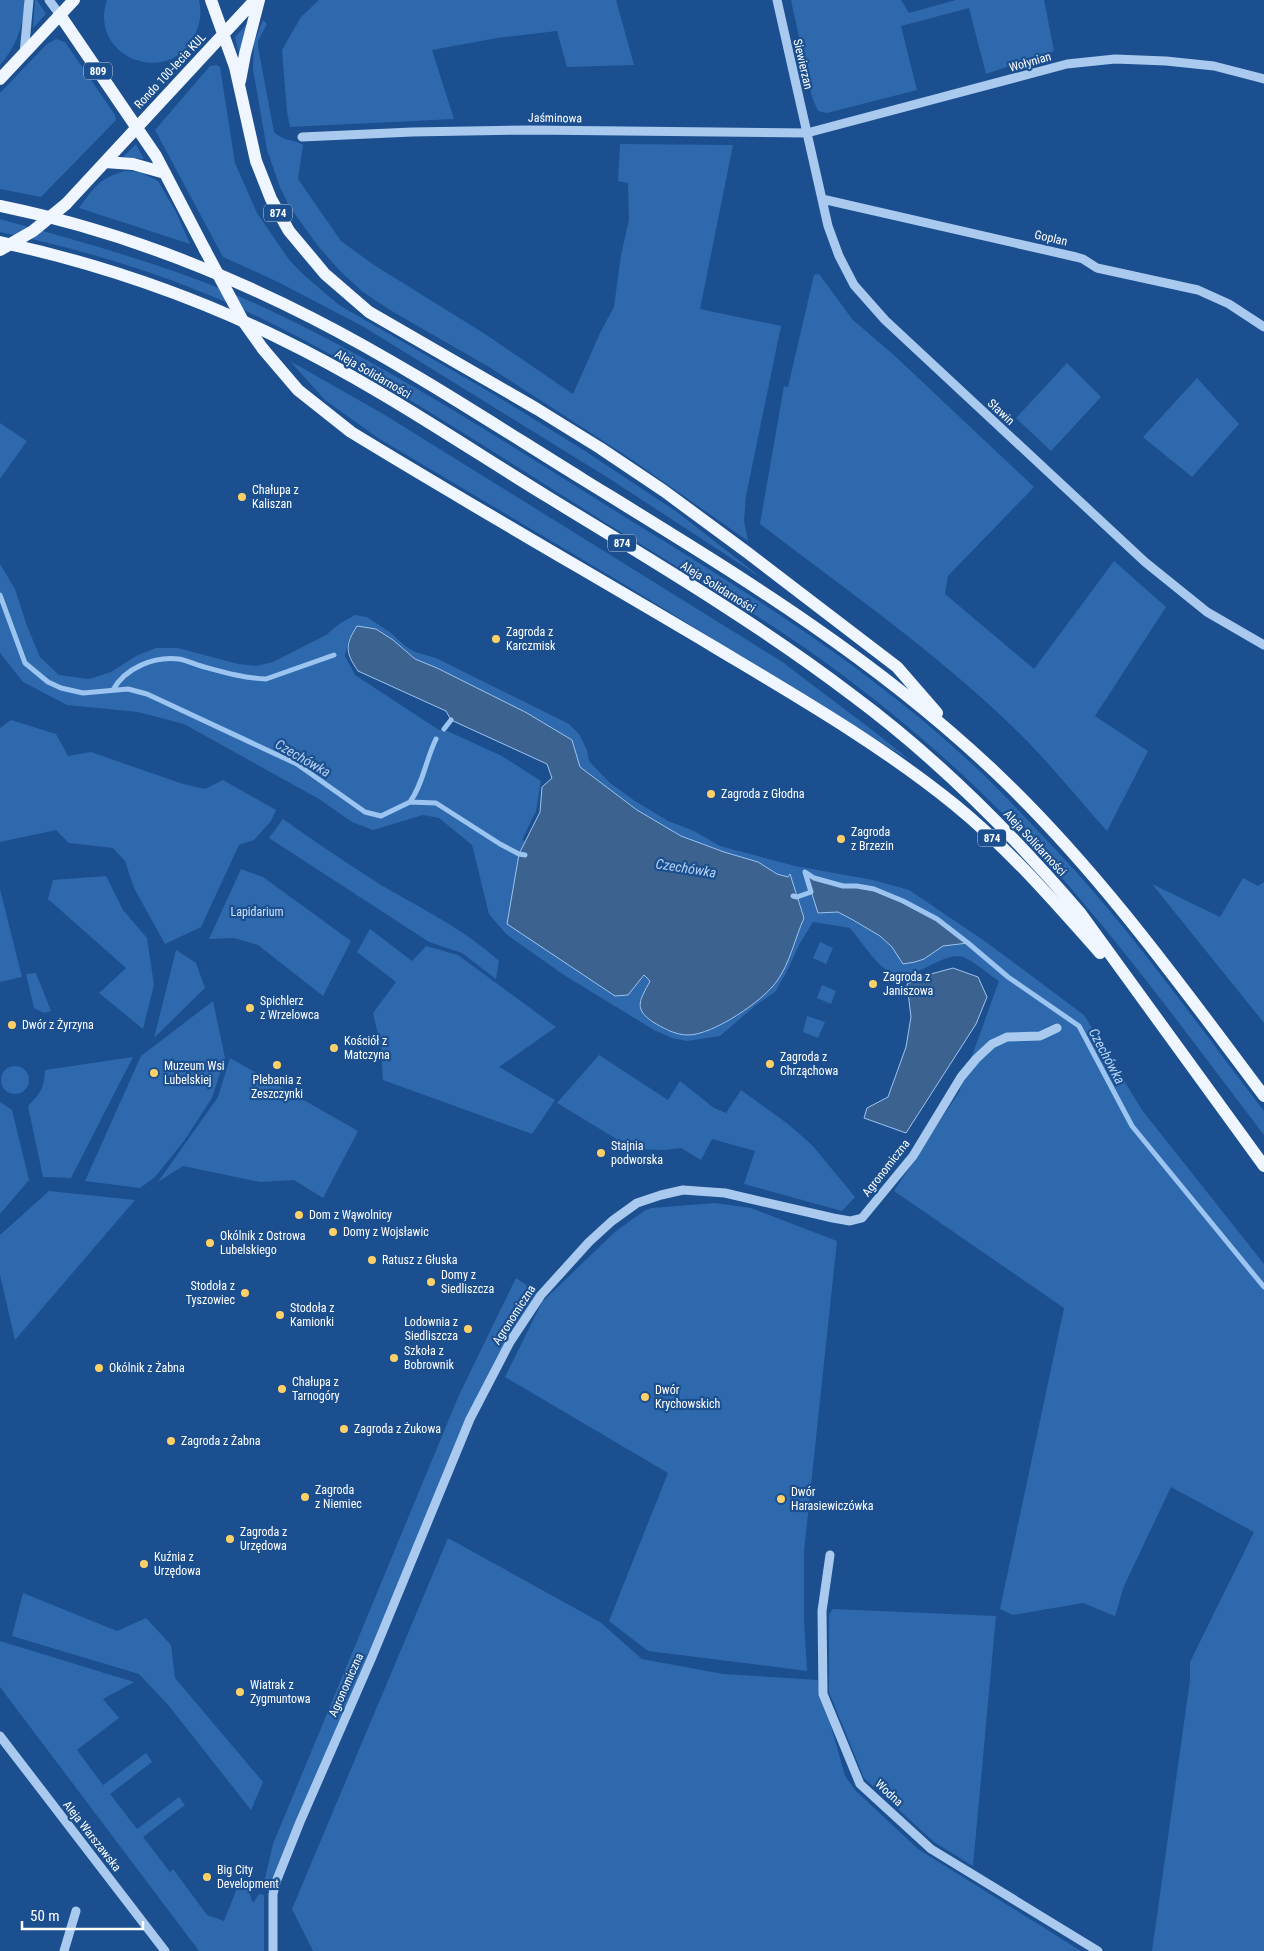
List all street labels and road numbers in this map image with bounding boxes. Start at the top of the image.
street label: Rondo 100-lecia KUL [132,30,209,112]
street label: Siewierzan [790,37,816,91]
street label: Wołynian [1007,49,1053,75]
road number: 809 [84,62,112,80]
street label: Jaśminowa [528,111,582,125]
road number: 874 [264,204,292,222]
street label: Goplan [1033,227,1069,249]
street label: Aleja Solidarności [333,347,413,401]
street label: Sławin [985,396,1017,428]
road number: 874 [608,534,636,552]
street label: Aleja Solidarności [678,558,758,616]
street label: Aleja Solidarności [1001,807,1069,879]
road number: 874 [978,830,1006,846]
street label: Agronomiczna [859,1137,913,1199]
street label: Agronomiczna [490,1282,539,1347]
street label: Agronomiczna [326,1651,366,1719]
street label: Wodna [872,1777,906,1809]
street label: Aleja Warszawska [60,1798,124,1874]

